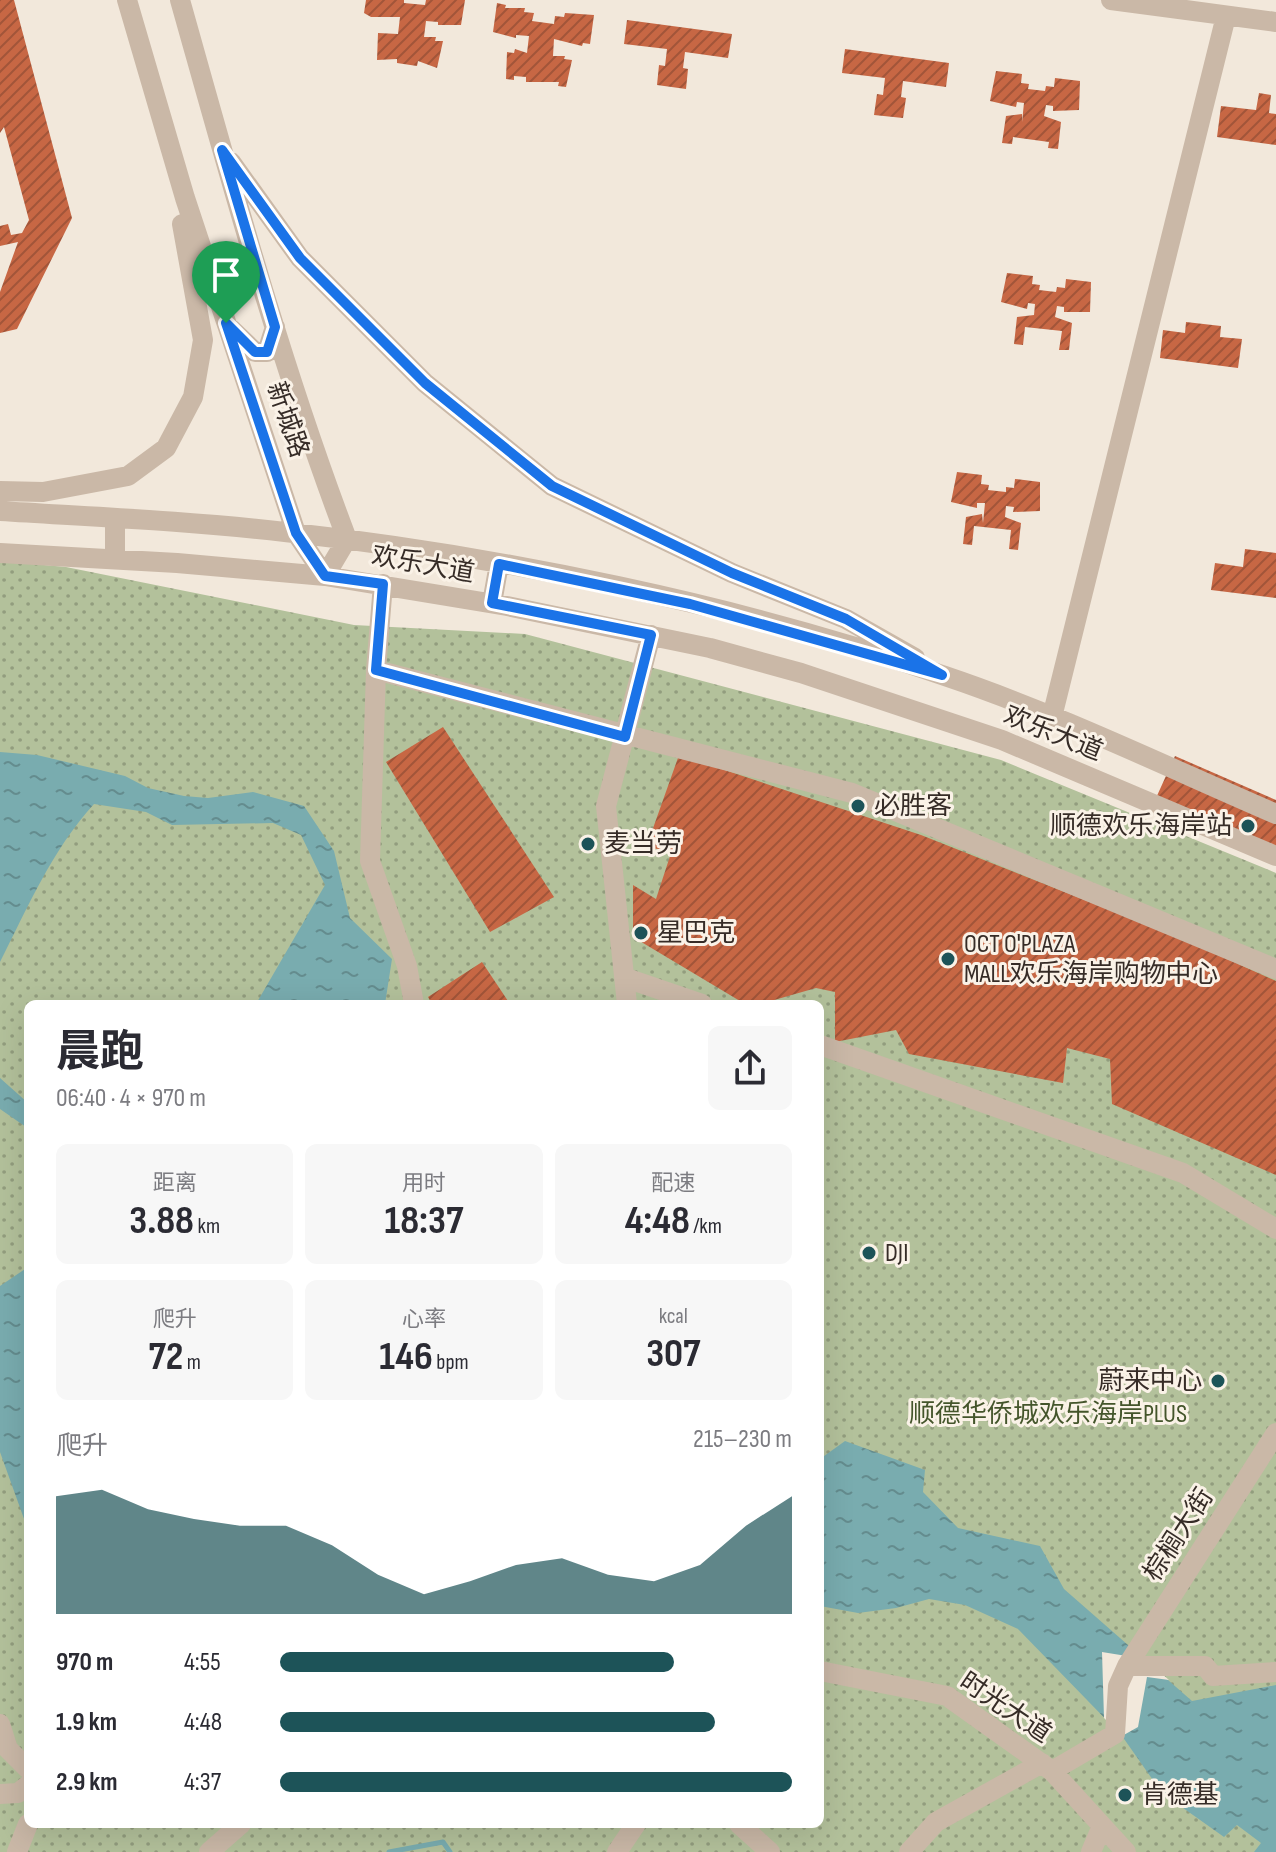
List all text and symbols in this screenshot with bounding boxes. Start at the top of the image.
pin [192,241,260,323]
icon: arrive [204,253,248,297]
street label: 新城路 [260,378,314,462]
street label: 欢乐大道 [369,541,477,589]
street label: 欢乐大道 [999,700,1107,768]
place label: 必胜客 [874,791,952,822]
marker: 必胜客 [849,797,867,815]
place label: 顺德欢乐海岸站 [1050,811,1232,842]
marker: 顺德欢乐海岸站 [1239,817,1257,835]
place label: 麦当劳 [604,829,682,860]
marker: 麦当劳 [579,835,597,853]
place label: 星巴克 [657,918,735,949]
marker: 星巴克 [632,924,650,942]
place label: OCT O'PLAZA MALL欢乐海岸购物中心 [964,929,1218,990]
marker: OCT O'PLAZA MALL欢乐海岸购物中心 [939,950,957,968]
text: 晨跑 [56,1026,144,1079]
button: share [708,1026,792,1110]
text: 06:40 · 4 × 970 m [56,1083,206,1114]
text: 距离 [153,1170,197,1197]
text: 用时 [402,1170,446,1197]
text: 配速 [651,1170,695,1197]
text: 3.88 [129,1197,194,1245]
text: 18:37 [385,1197,463,1245]
text: 4:48 [625,1197,690,1245]
text: km [194,1213,220,1240]
text: /km [690,1213,722,1240]
place label: DJI [885,1238,908,1269]
marker: DJI [860,1244,878,1262]
text: kcal [659,1303,688,1330]
text: 爬升 [153,1306,197,1333]
text: 心率 [402,1306,446,1333]
text: 307 [646,1330,701,1378]
text: 72 [148,1333,183,1381]
text: 146 [379,1333,433,1381]
text: m [183,1349,201,1376]
text: bpm [433,1349,469,1376]
place label: 蔚来中心 [1098,1366,1202,1397]
marker: 蔚来中心 [1209,1372,1227,1390]
park label: 顺德华侨城欢乐海岸PLUS [909,1399,1187,1430]
text: 215–230 m [693,1424,792,1455]
text: 爬升 [56,1431,108,1462]
street label: 棕榈大街 [1138,1483,1220,1587]
text: 970 m [56,1647,113,1678]
text: 4:55 [184,1647,221,1678]
street label: 时光大道 [953,1666,1057,1750]
text: 1.9 km [56,1707,117,1738]
text: 4:48 [184,1707,222,1738]
text: 2.9 km [56,1767,118,1798]
text: 4:37 [184,1767,221,1798]
place label: 肯德基 [1141,1780,1219,1811]
marker: 肯德基 [1116,1786,1134,1804]

